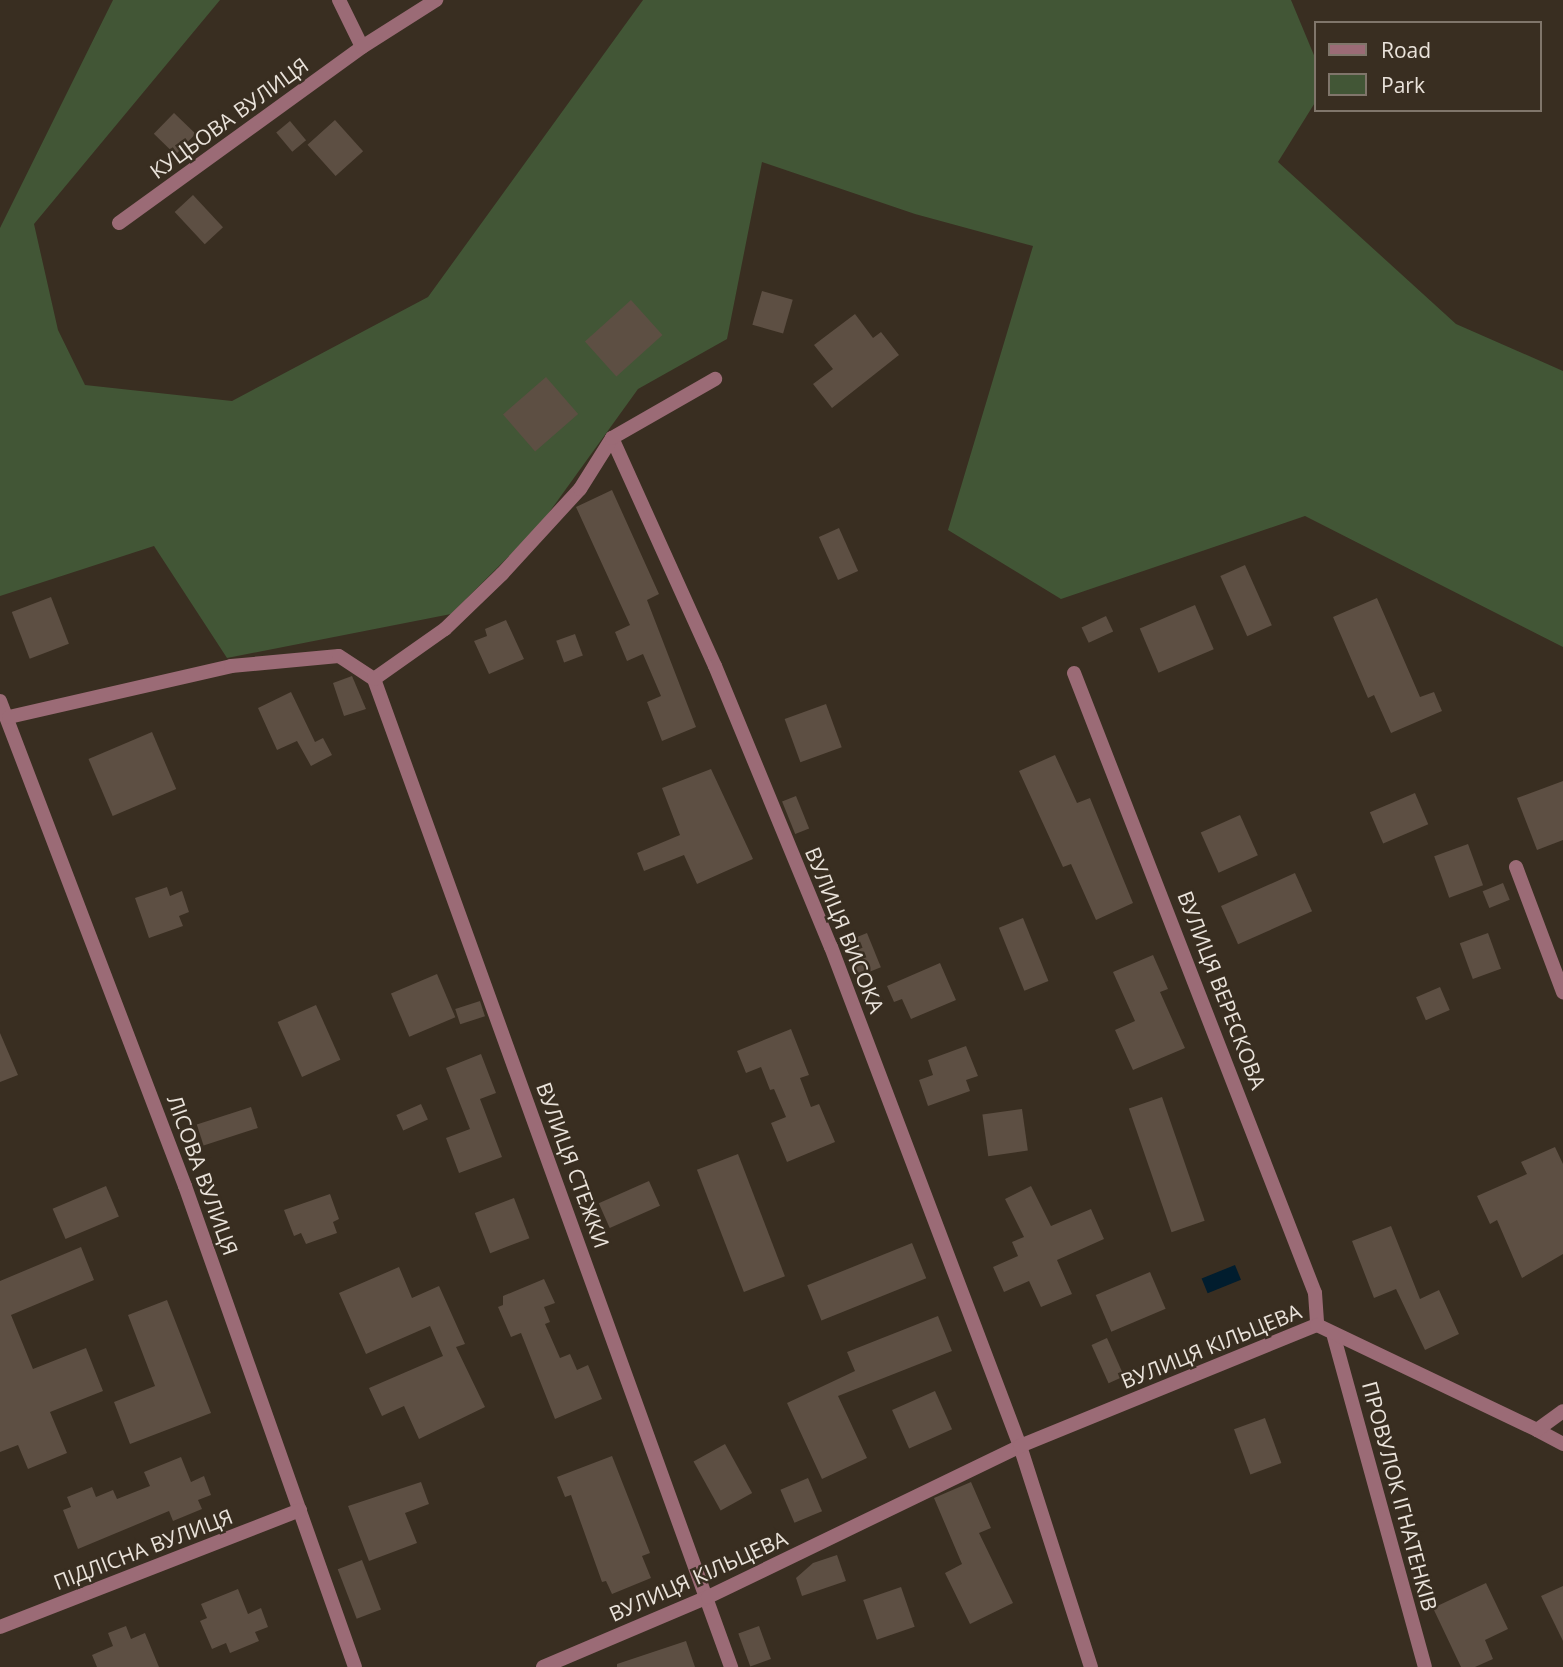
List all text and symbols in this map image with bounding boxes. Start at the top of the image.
legend [1314,21,1542,112]
text: Road [1381,36,1431,64]
street label: КУЦЬОВА ВУЛИЦЯ [145,52,313,184]
text: Park [1381,71,1425,99]
street label: ВУЛИЦЯ ВИСОКА [800,843,890,1017]
street label: ВУЛИЦЯ ВЕРЕСКОВА [1173,887,1271,1093]
street label: ВУЛИЦЯ СТЕЖКИ [531,1079,615,1251]
street label: ЛІСОВА ВУЛИЦЯ [162,1092,244,1258]
street label: ВУЛИЦЯ КІЛЬЦЕВА [1117,1298,1305,1394]
street label: ПРОВУЛОК ІГНАТЕНКІВ [1357,1378,1443,1614]
street label: ПІДЛІСНА ВУЛИЦЯ [50,1503,236,1595]
street label: ВУЛИЦЯ КІЛЬЦЕВА [605,1525,791,1627]

